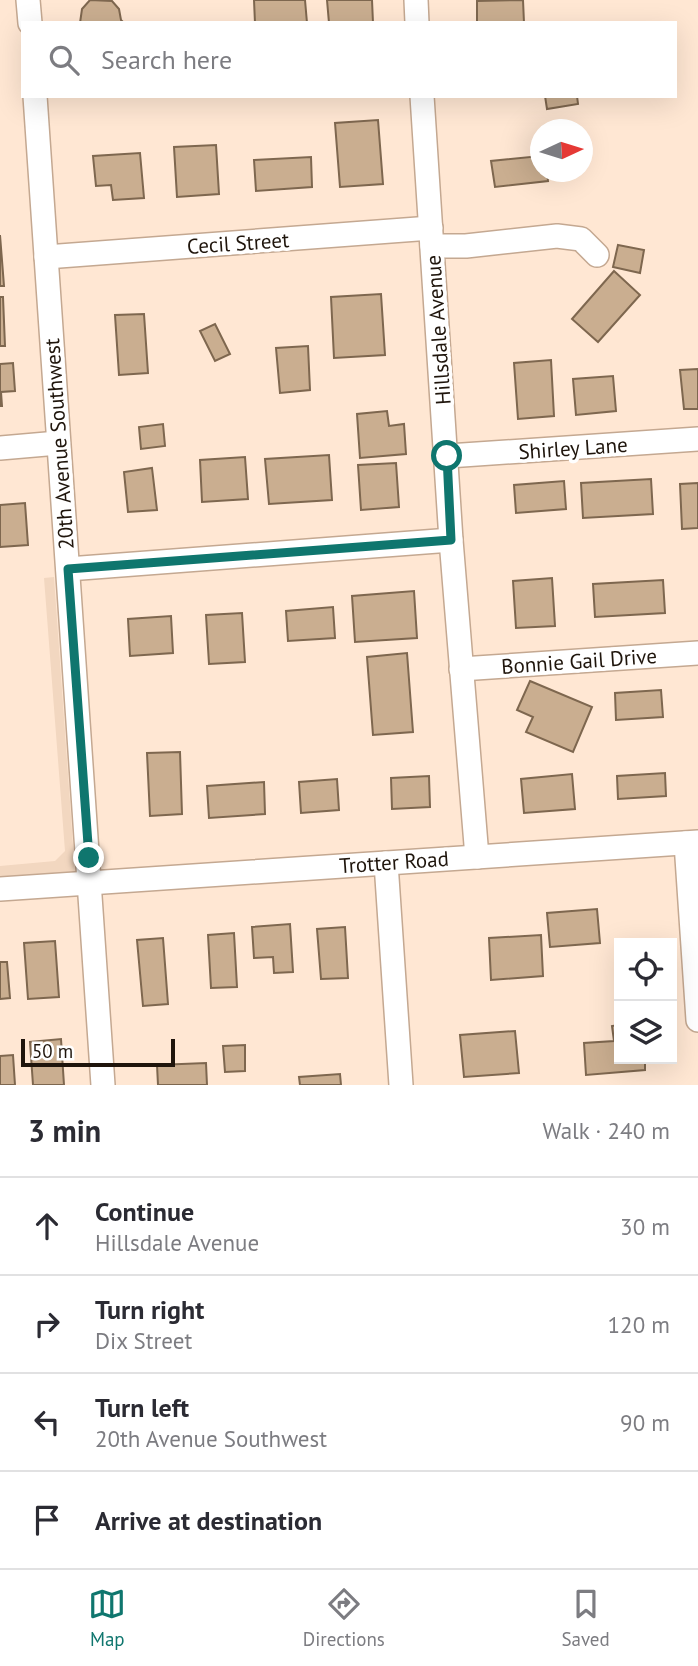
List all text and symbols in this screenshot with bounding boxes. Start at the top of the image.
search box [21,21,677,98]
icon: search [45,41,83,79]
text: Search here [101,43,232,76]
north arrow [530,119,593,182]
street label: Cecil Street [186,226,290,260]
street label: Hillsdale Avenue [419,254,457,406]
street label: 20th Avenue Southwest [38,337,80,551]
street label: Shirley Lane [517,431,629,465]
route start [431,440,462,471]
street label: Bonnie Gail Drive [500,642,658,680]
route end [73,842,104,873]
street label: Trotter Road [338,845,450,879]
map controls [614,938,677,1064]
button: locate [614,938,677,1001]
button: layers [614,1001,677,1064]
scale bar [21,1036,175,1068]
text: 50 m [32,1039,73,1063]
text: 3 min [28,1111,101,1150]
text: Walk · 240 m [543,1116,670,1145]
text: Continue [95,1195,194,1228]
icon: ahead [28,1207,66,1245]
text: 30 m [620,1212,670,1241]
text: Hillsdale Avenue [95,1228,259,1257]
text: Turn right [95,1293,204,1326]
icon: right [28,1305,66,1343]
text: 120 m [608,1310,670,1339]
text: Dix Street [95,1326,192,1355]
text: Turn left [95,1391,189,1424]
icon: left [28,1403,66,1441]
text: 90 m [620,1408,670,1437]
text: 20th Avenue Southwest [95,1424,327,1453]
icon: arrive [28,1501,66,1539]
text: Arrive at destination [95,1504,322,1537]
tab: Map [88,1585,126,1651]
tab: Directions [303,1585,385,1651]
tab: Saved [561,1585,610,1651]

